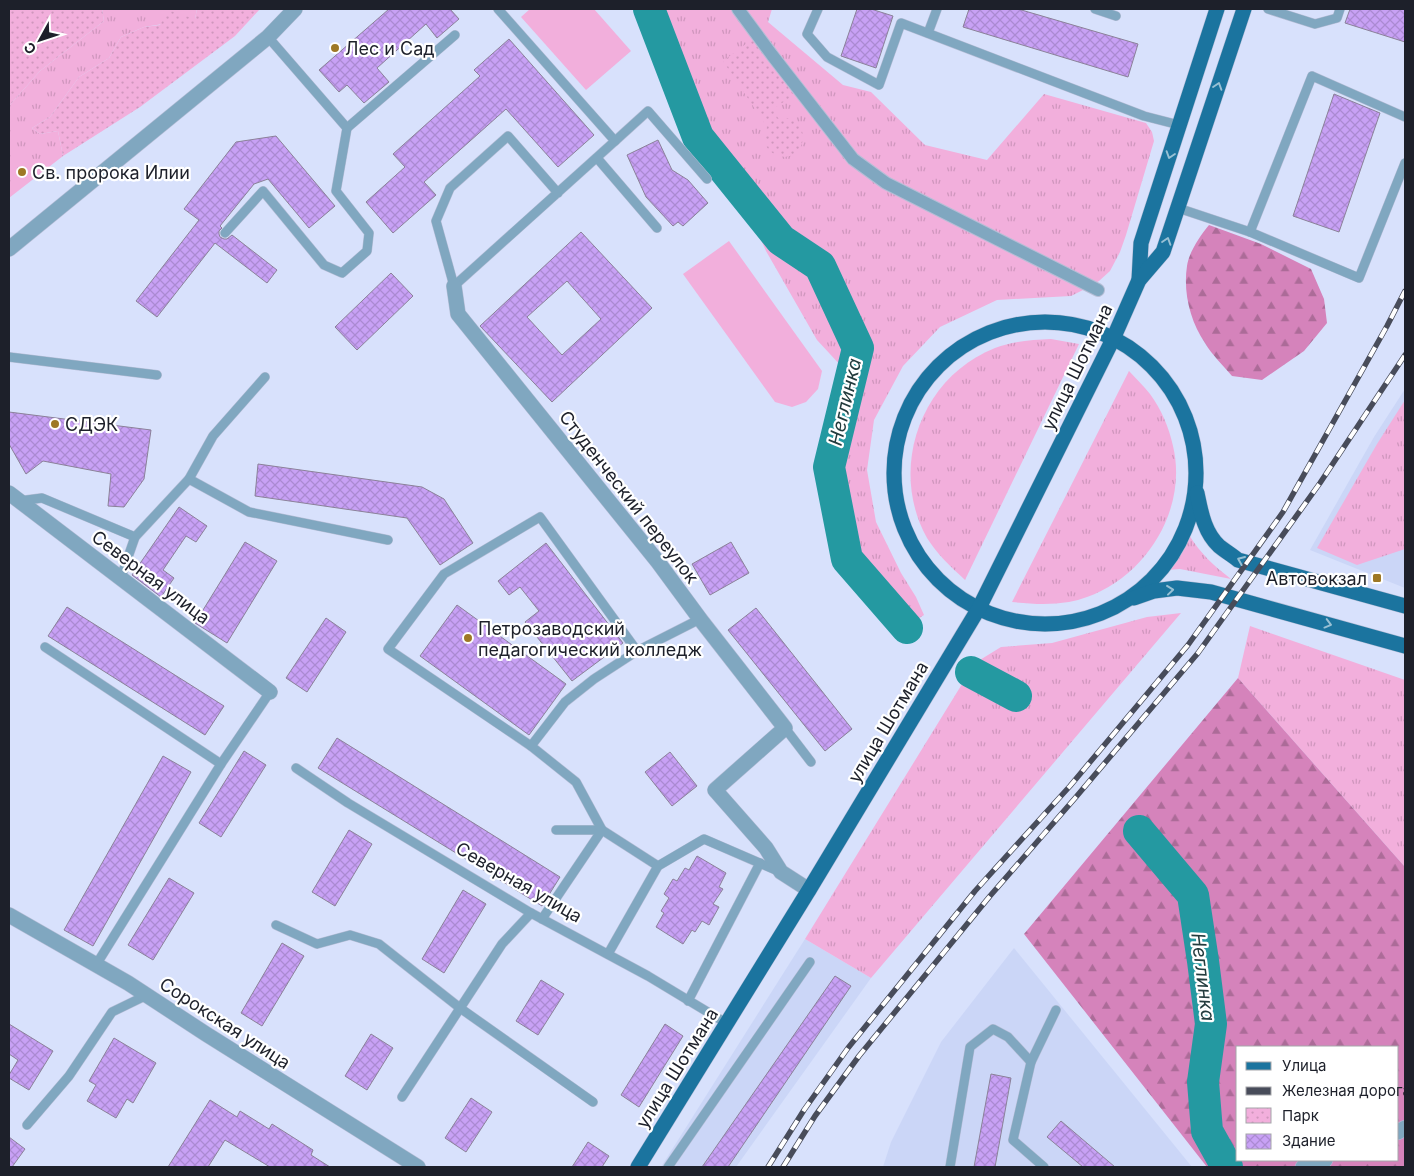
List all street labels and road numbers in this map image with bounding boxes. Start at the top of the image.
street label: улица Шотмана [1037,301,1117,433]
street label: Студенческий переулок [555,407,703,588]
street label: Северная улица [88,526,214,628]
street label: улица Шотмана [844,658,932,786]
street label: Северная улица [452,837,586,927]
street label: Сорокская улица [156,973,294,1073]
street label: улица Шотмана [632,1004,722,1132]

